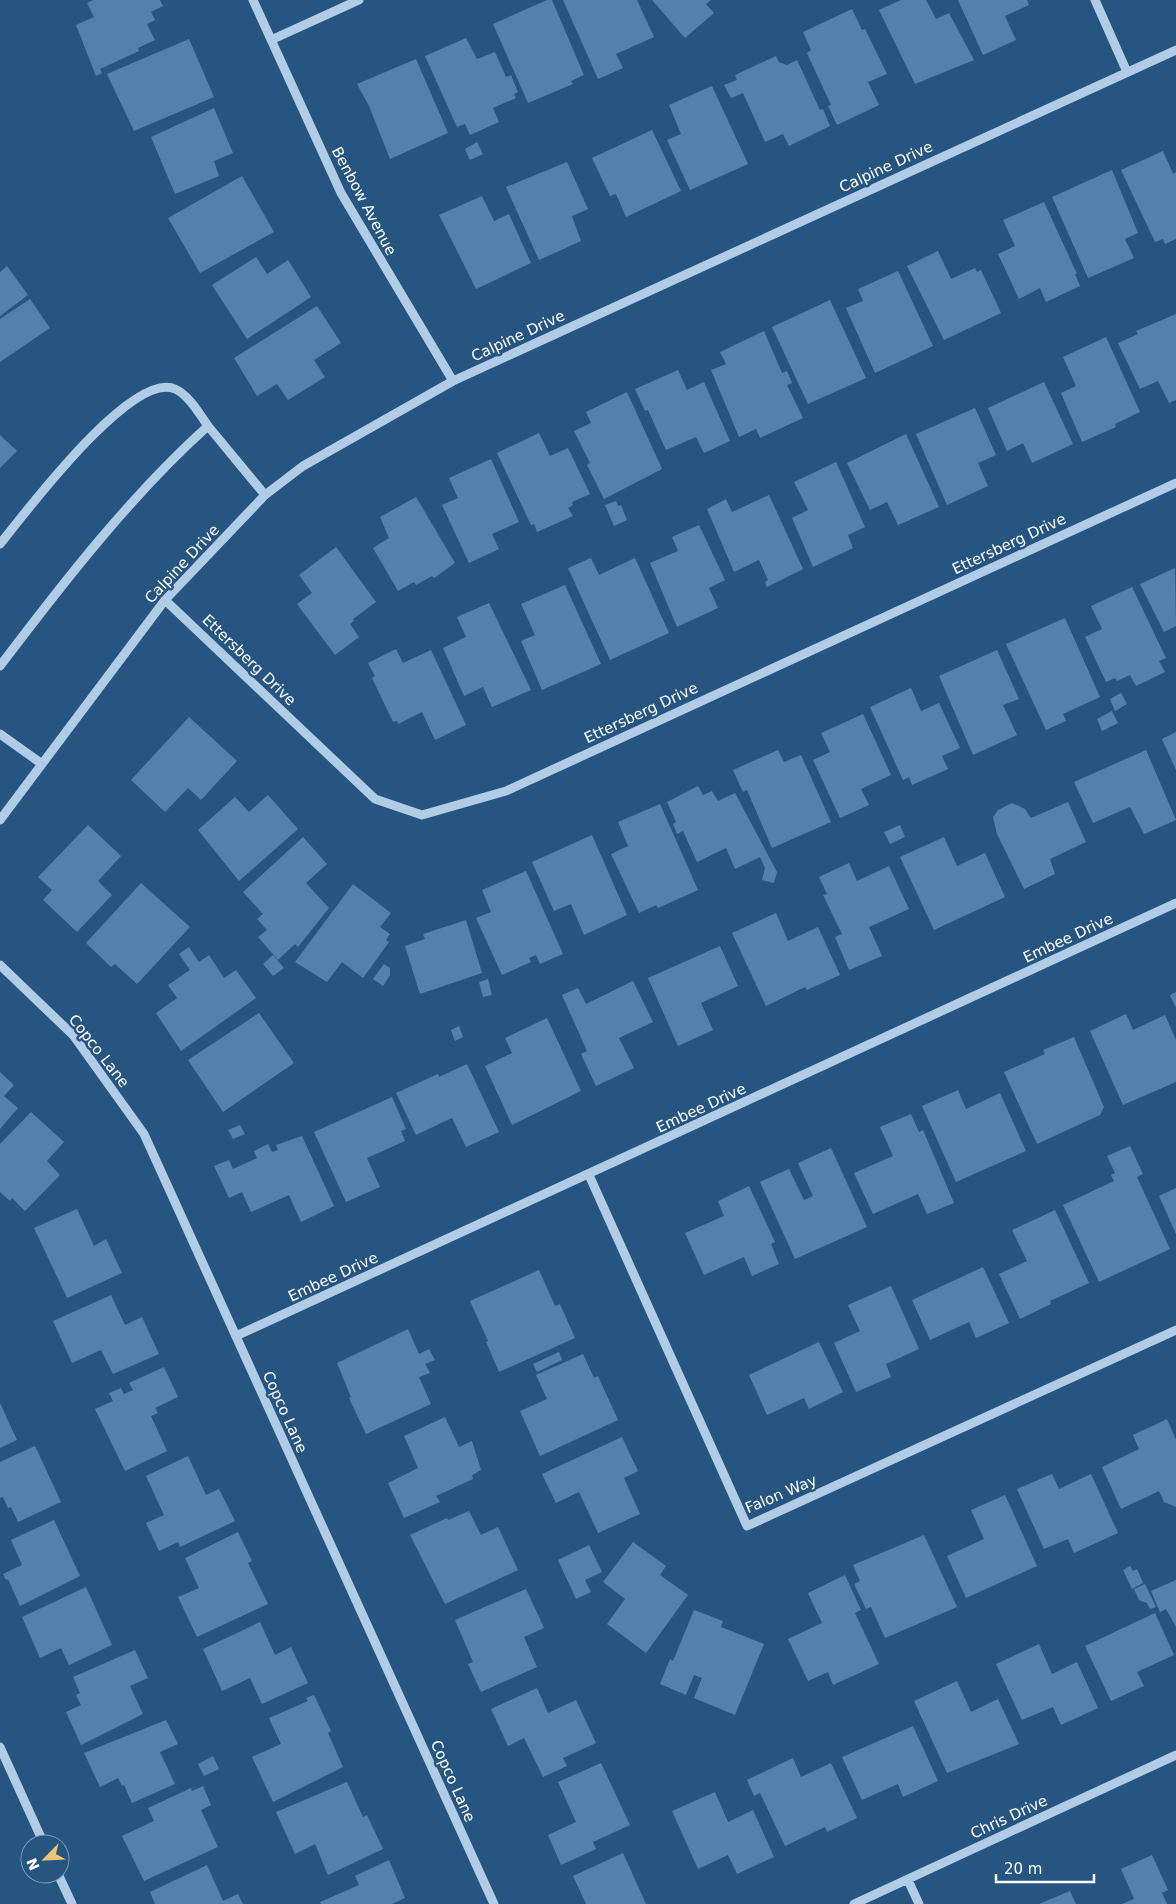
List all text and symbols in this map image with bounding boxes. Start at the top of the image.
street label: Calpine Drive [836,137,936,197]
street label: Benbow Avenue [328,144,400,258]
street label: Calpine Drive [468,306,568,366]
street label: Ettersberg Drive [949,510,1069,578]
street label: Calpine Drive [141,521,223,607]
street label: Ettersberg Drive [198,611,300,709]
street label: Ettersberg Drive [581,679,701,747]
street label: Embee Drive [1020,909,1116,967]
street label: Copco Lane [65,1011,133,1091]
street label: Embee Drive [653,1079,749,1137]
street label: Embee Drive [285,1248,381,1306]
street label: Copco Lane [259,1368,311,1456]
street label: Falon Way [742,1471,820,1517]
street label: Copco Lane [427,1737,479,1825]
street label: Chris Drive [968,1791,1050,1843]
north arrow [20,1834,70,1884]
scale bar [996,1852,1094,1884]
text: N [23,1856,43,1873]
text: 20 m [1004,1860,1042,1878]

